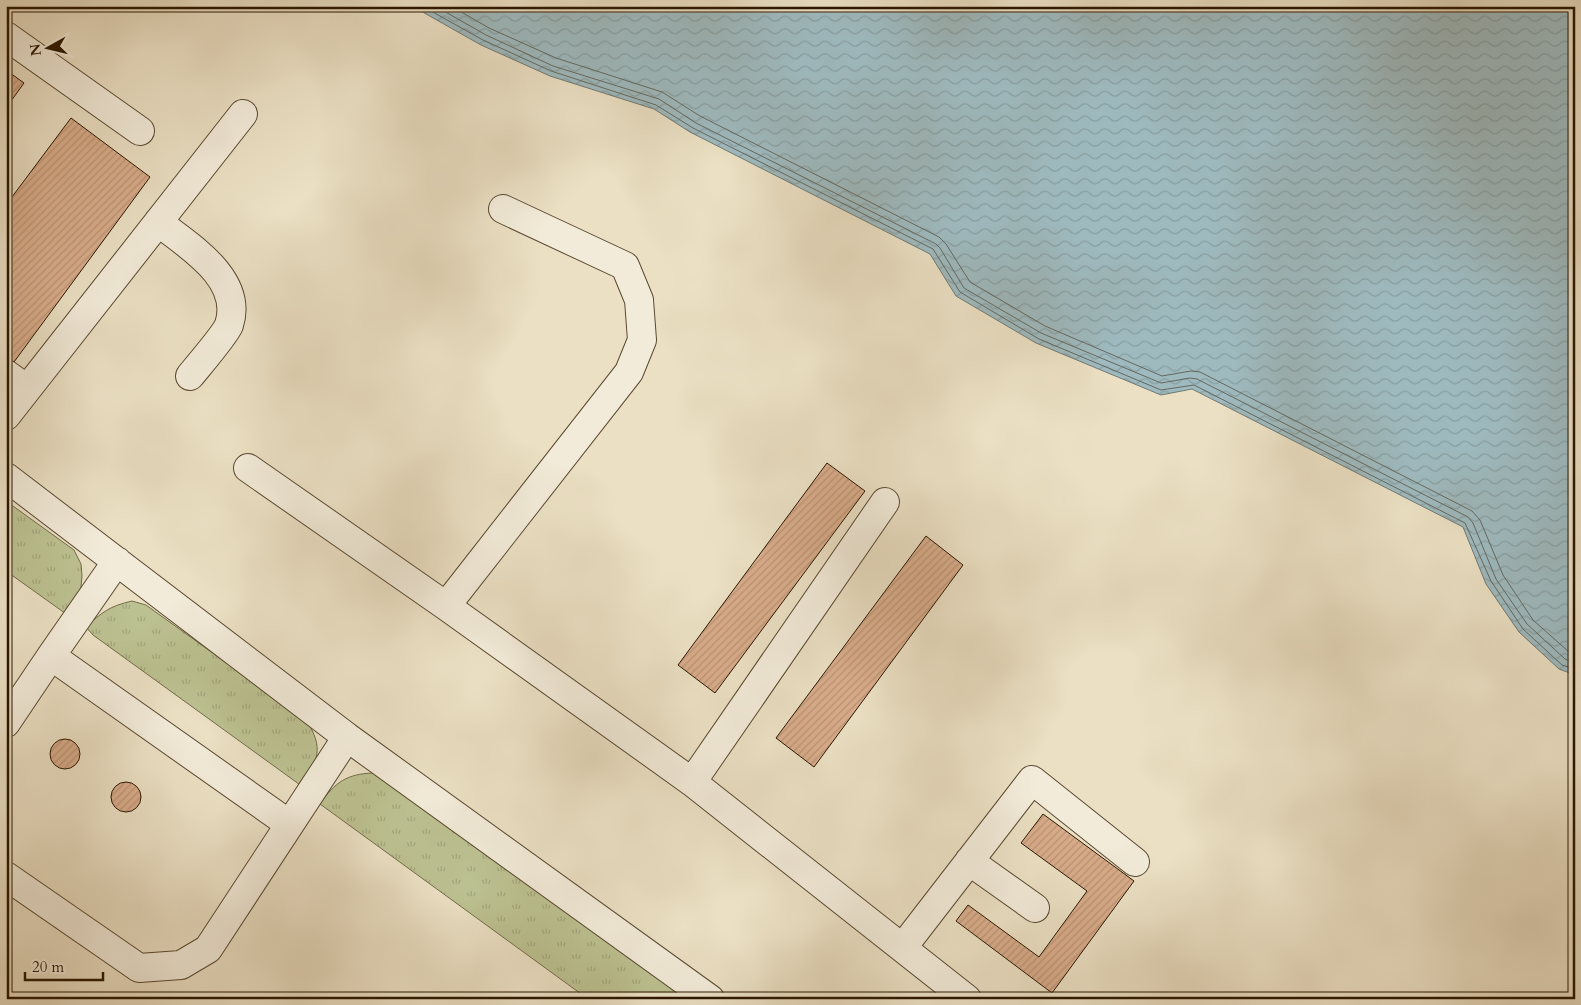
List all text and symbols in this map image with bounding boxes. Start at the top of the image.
north arrow [22,22,72,72]
text: N [25,42,46,57]
scale bar [25,950,102,982]
text: 20 m [32,957,64,977]

